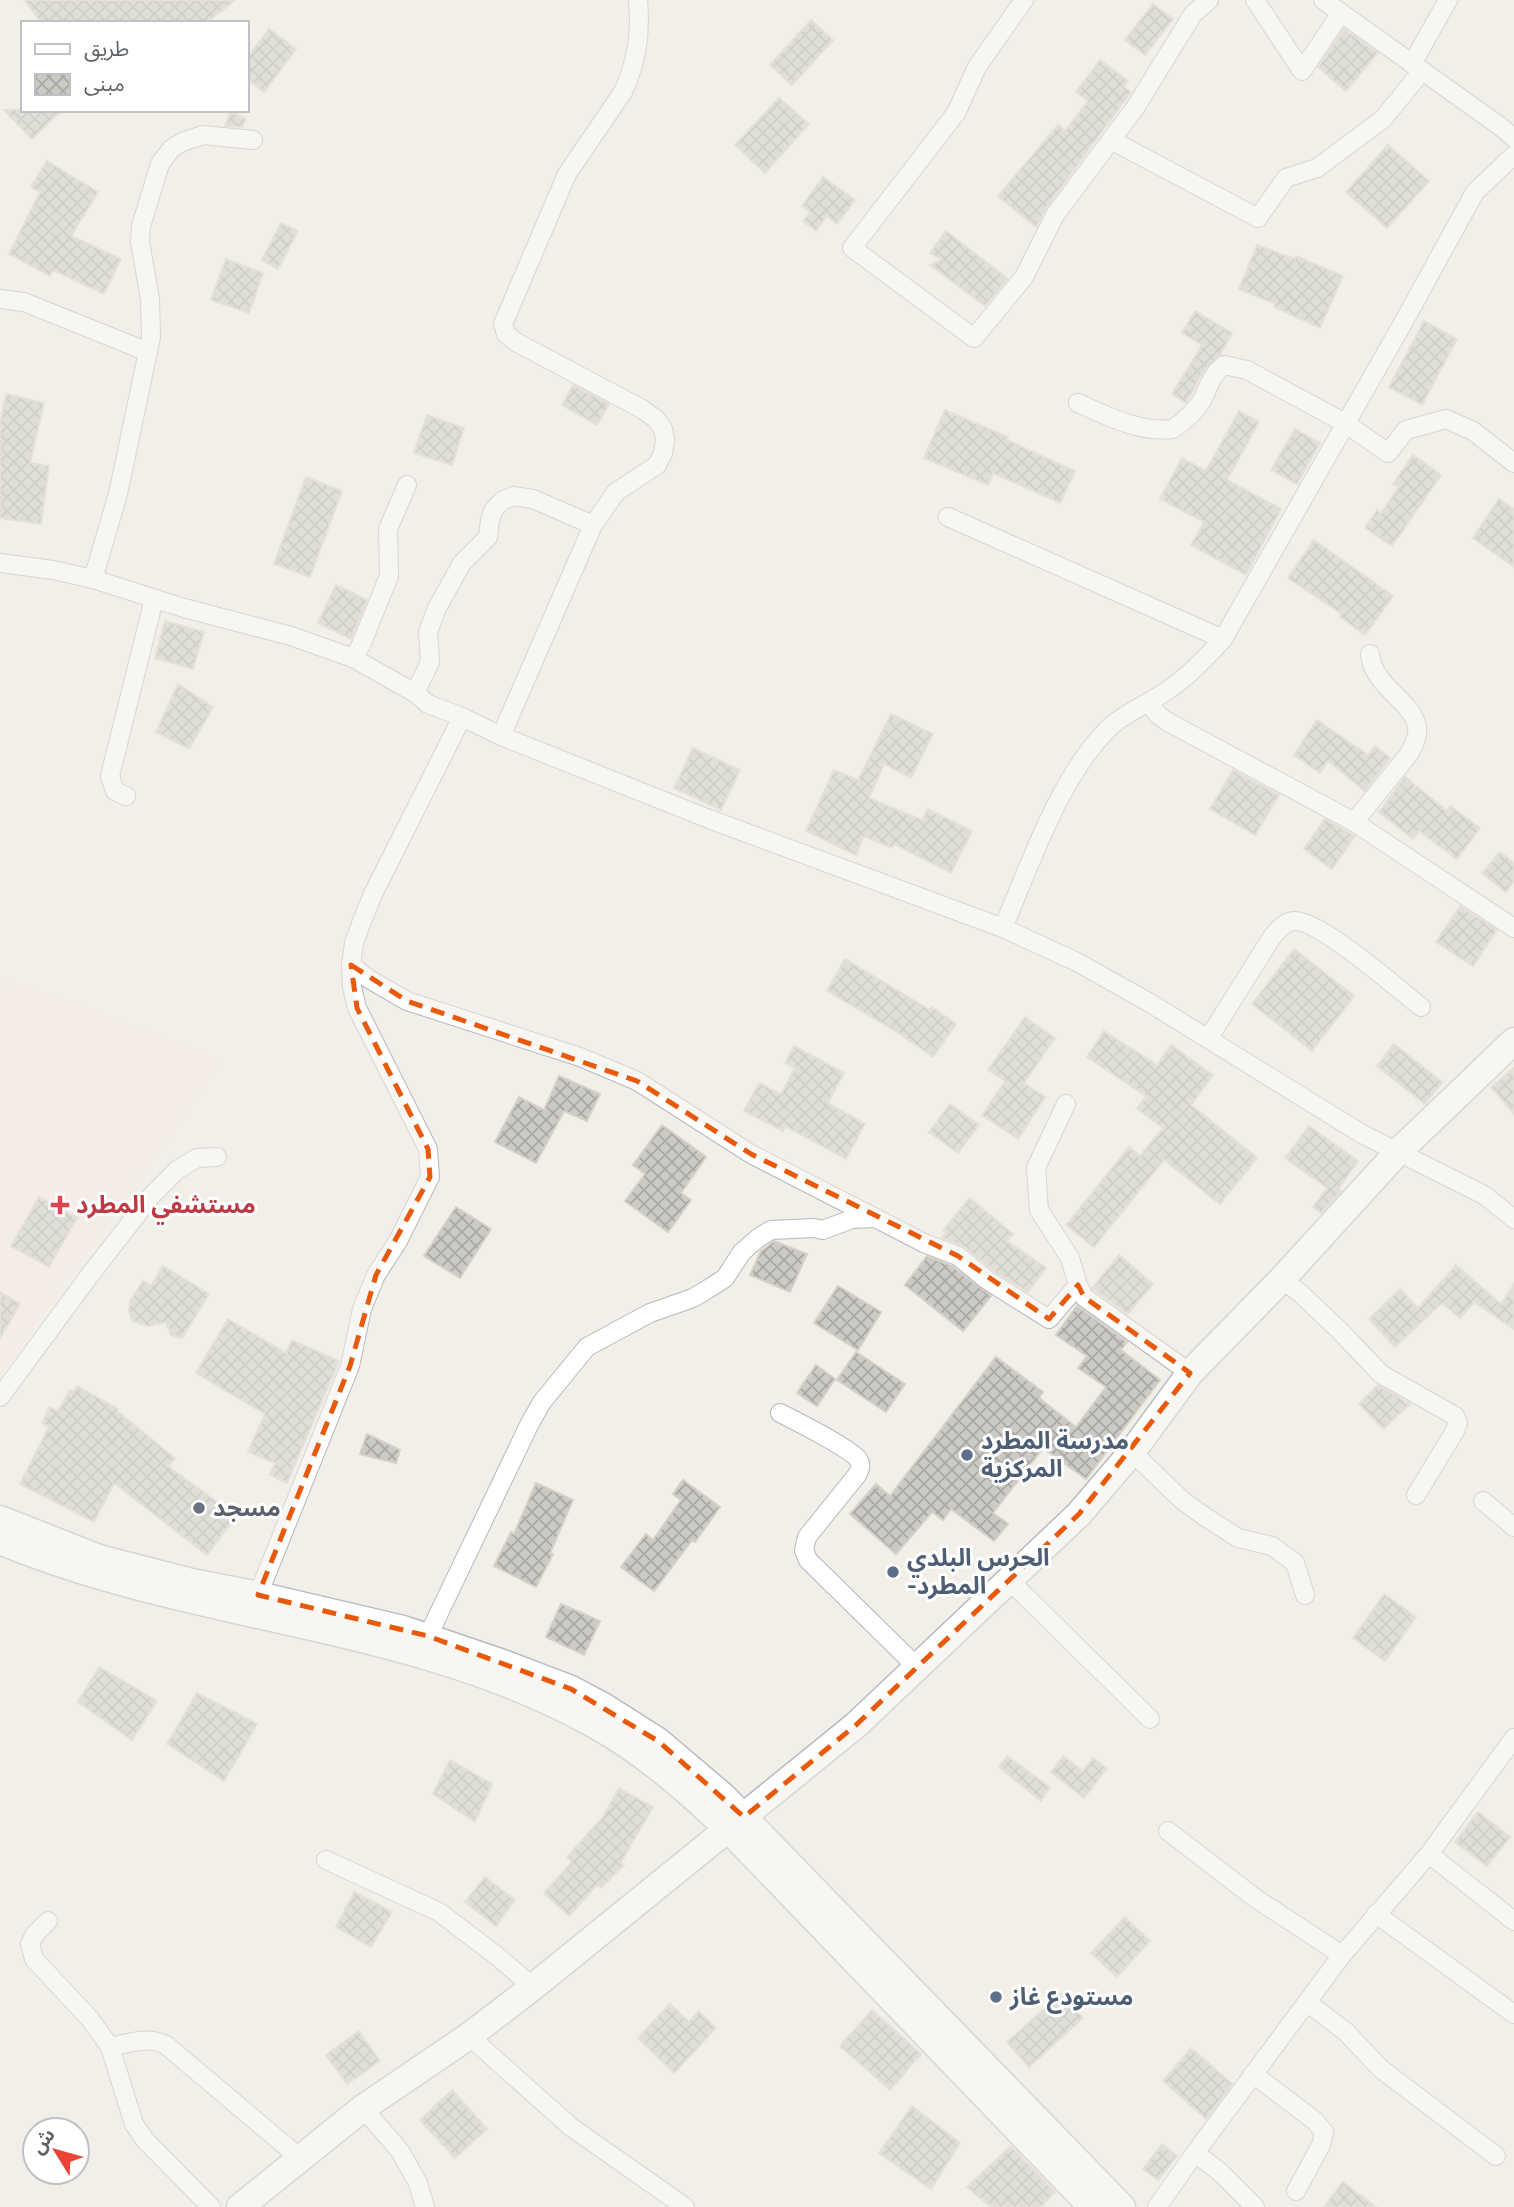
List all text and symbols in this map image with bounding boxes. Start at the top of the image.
legend [21,21,248,112]
text: طريق [84,36,129,62]
text: مبنى [84,71,125,96]
place label: مستشفي المطرد [76,1190,256,1225]
marker: مستشفي المطرد [50,1195,70,1215]
place label: مدرسة المطرد المركزية [981,1426,1129,1483]
marker: مدرسة المطرد المركزية [959,1447,975,1463]
place label: مسجد [213,1493,281,1522]
marker: مسجد [191,1500,207,1516]
place label: الحرس البلدي -المطرد [907,1543,1050,1600]
marker: الحرس البلدي -المطرد [885,1564,901,1580]
place label: مستودع غاز [1009,1982,1133,2014]
marker: مستودع غاز [988,1989,1004,2005]
north arrow [21,2116,91,2186]
text: ش [26,2124,60,2158]

